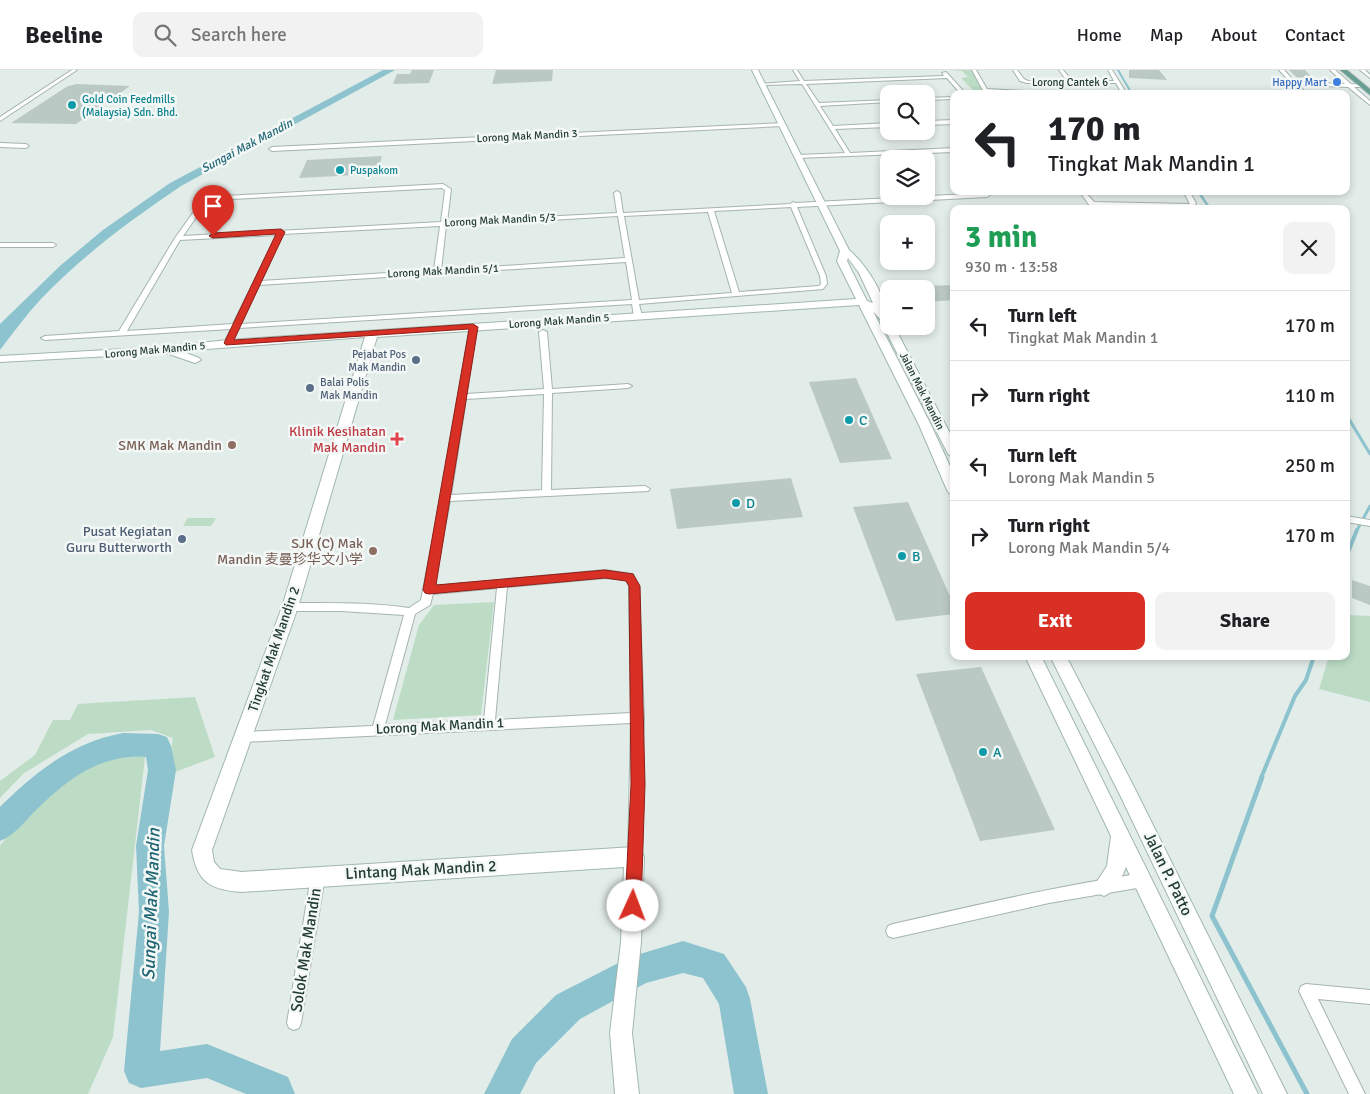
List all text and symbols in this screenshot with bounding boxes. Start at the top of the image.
search box [133,12,483,57]
text: Beeline [25,20,103,50]
icon: search [151,21,179,49]
text: Search here [191,23,287,47]
text: Home [1077,24,1122,46]
text: Map [1150,24,1183,46]
text: About [1211,24,1257,46]
text: Contact [1285,24,1345,46]
street label: Lorong Cantek 6 [1032,76,1108,89]
place label: Happy Mart [1272,76,1327,89]
marker: Happy Mart [1331,76,1343,88]
map controls [880,85,935,335]
button: search [880,85,935,140]
place label: Gold Coin Feedmills (Malaysia) Sdn. Bhd. [82,93,178,119]
marker: Gold Coin Feedmills (Malaysia) Sdn. Bhd. [66,99,78,111]
text: 170 m [1048,107,1141,150]
icon: left [965,110,1030,175]
water label: Sungai Mak Mandin [199,115,296,176]
street label: Lorong Mak Mandin 3 [476,127,578,145]
button: layers [880,150,935,205]
text: Tingkat Mak Mandin 1 [1048,150,1255,177]
marker: Puspakom [334,164,346,176]
place label: Puspakom [350,164,398,177]
pin [192,185,234,236]
icon: arrive [199,192,227,220]
street label: Lorong Mak Mandin 5/3 [444,211,556,229]
button: + [880,215,935,270]
text: 3 min [965,219,1037,256]
button: close [1283,222,1335,274]
text: 930 m · 13:58 [965,257,1058,277]
street label: Lorong Mak Mandin 5/1 [387,262,499,280]
button: − [880,280,935,335]
text: Turn left [1008,304,1077,328]
street label: Lorong Mak Mandin 5 [508,311,610,331]
icon: left [965,312,993,340]
text: 170 m [1285,314,1335,338]
text: Tingkat Mak Mandin 1 [1008,328,1158,348]
street label: Lorong Mak Mandin 5 [104,339,206,361]
place label: Pejabat Pos Mak Mandin [348,348,406,374]
street label: Jalan Mak Mandin [897,350,947,432]
marker: Pejabat Pos Mak Mandin [410,354,422,366]
place label: Balai Polis Mak Mandin [320,376,378,402]
marker: Balai Polis Mak Mandin [304,382,316,394]
icon: right [965,382,993,410]
text: Turn right [1008,384,1090,408]
text: 110 m [1285,384,1335,408]
place label: C [859,412,867,429]
marker: C [843,414,855,426]
place label: Klinik Kesihatan Mak Mandin [289,423,386,456]
marker: Klinik Kesihatan Mak Mandin [390,432,404,446]
place label: SMK Mak Mandin [118,437,222,454]
marker: SMK Mak Mandin [226,439,238,451]
text: Turn left [1008,444,1077,468]
icon: left [965,452,993,480]
text: 250 m [1285,454,1335,478]
text: Lorong Mak Mandin 5 [1008,468,1155,488]
place label: D [746,495,755,512]
marker: D [730,497,742,509]
text: Turn right [1008,514,1090,538]
icon: right [965,522,993,550]
place label: Pusat Kegiatan Guru Butterworth [66,523,172,556]
text: 170 m [1285,524,1335,548]
marker: Pusat Kegiatan Guru Butterworth [176,533,188,545]
place label: SJK (C) Mak Mandin 麦曼珍华文小学 [217,535,363,568]
text: Lorong Mak Mandin 5/4 [1008,538,1170,558]
marker: SJK (C) Mak Mandin 麦曼珍华文小学 [367,545,379,557]
place label: B [912,548,920,565]
marker: B [896,550,908,562]
street label: Tingkat Mak Mandin 2 [245,584,303,714]
button: Exit [965,592,1145,650]
button: Share [1155,592,1335,650]
street label: Lorong Mak Mandin 1 [375,714,505,738]
place label: A [993,744,1002,761]
marker: A [977,746,989,758]
water label: Sungai Mak Mandin [137,827,165,980]
street label: Jalan P. Patto [1139,829,1197,919]
street label: Lintang Mak Mandin 2 [345,856,497,884]
position arrow [606,879,658,931]
street label: Solok Mak Mandin [286,886,326,1014]

